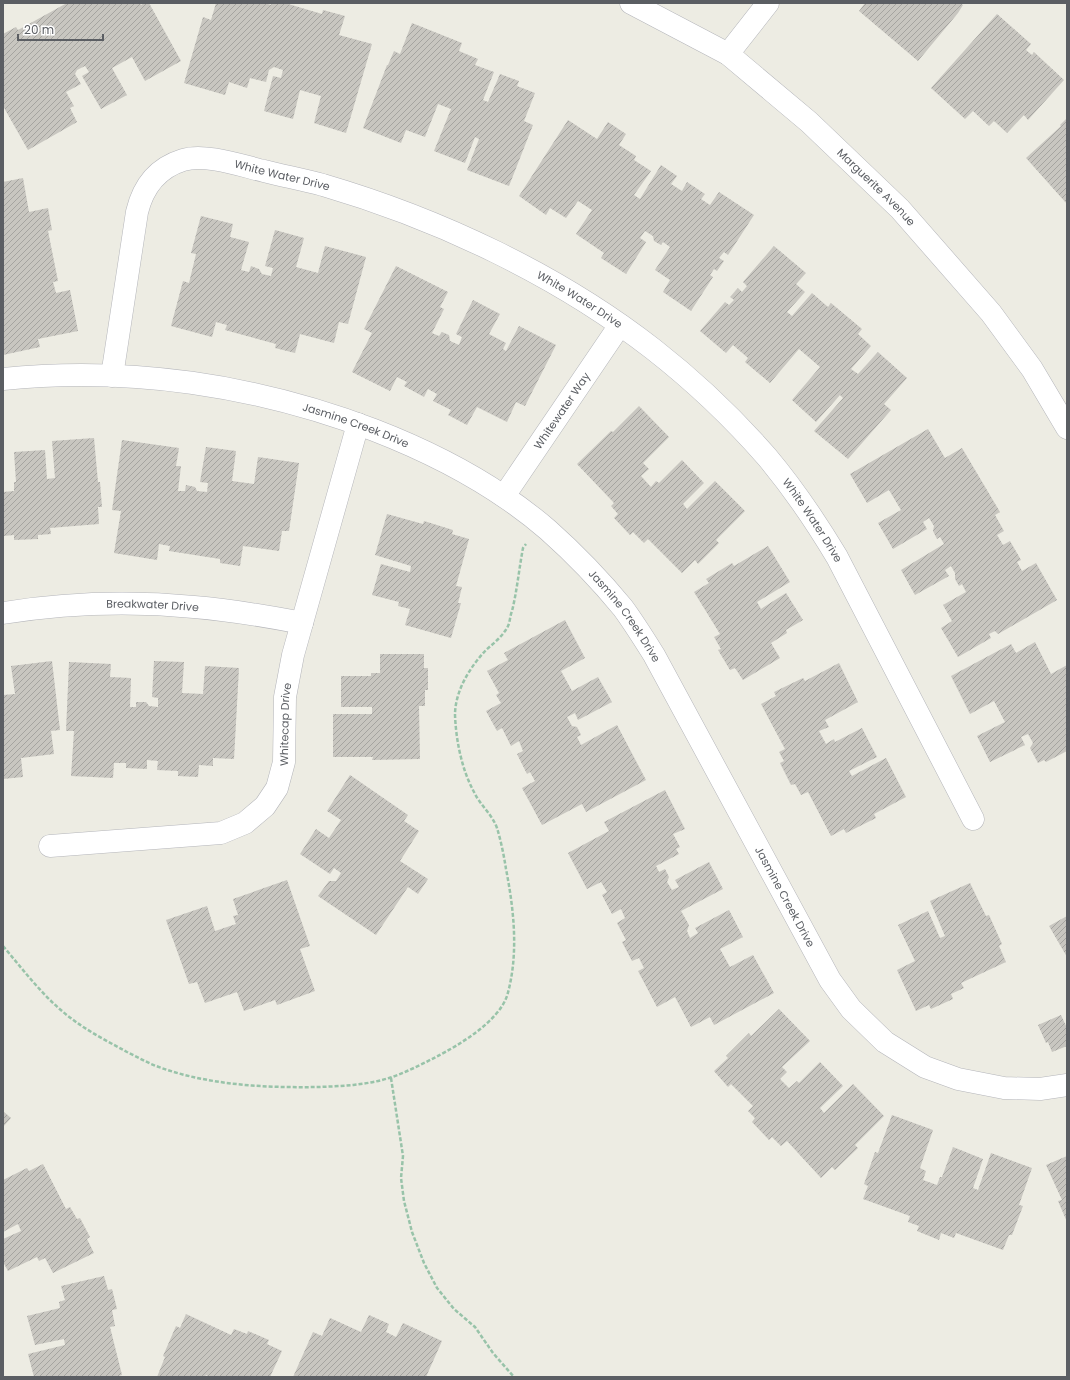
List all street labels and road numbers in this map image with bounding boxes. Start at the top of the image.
street label: Marguerite Avenue [833,145,919,229]
street label: White Water Drive [233,156,332,195]
street label: White Water Drive [534,267,626,332]
street label: Whitewater Way [530,368,594,453]
street label: Jasmine Creek Drive [301,399,412,452]
street label: White Water Drive [779,475,846,565]
street label: Jasmine Creek Drive [585,566,664,665]
street label: Breakwater Drive [106,596,200,615]
street label: Whitecap Drive [276,681,296,766]
street label: Jasmine Creek Drive [751,843,819,950]

